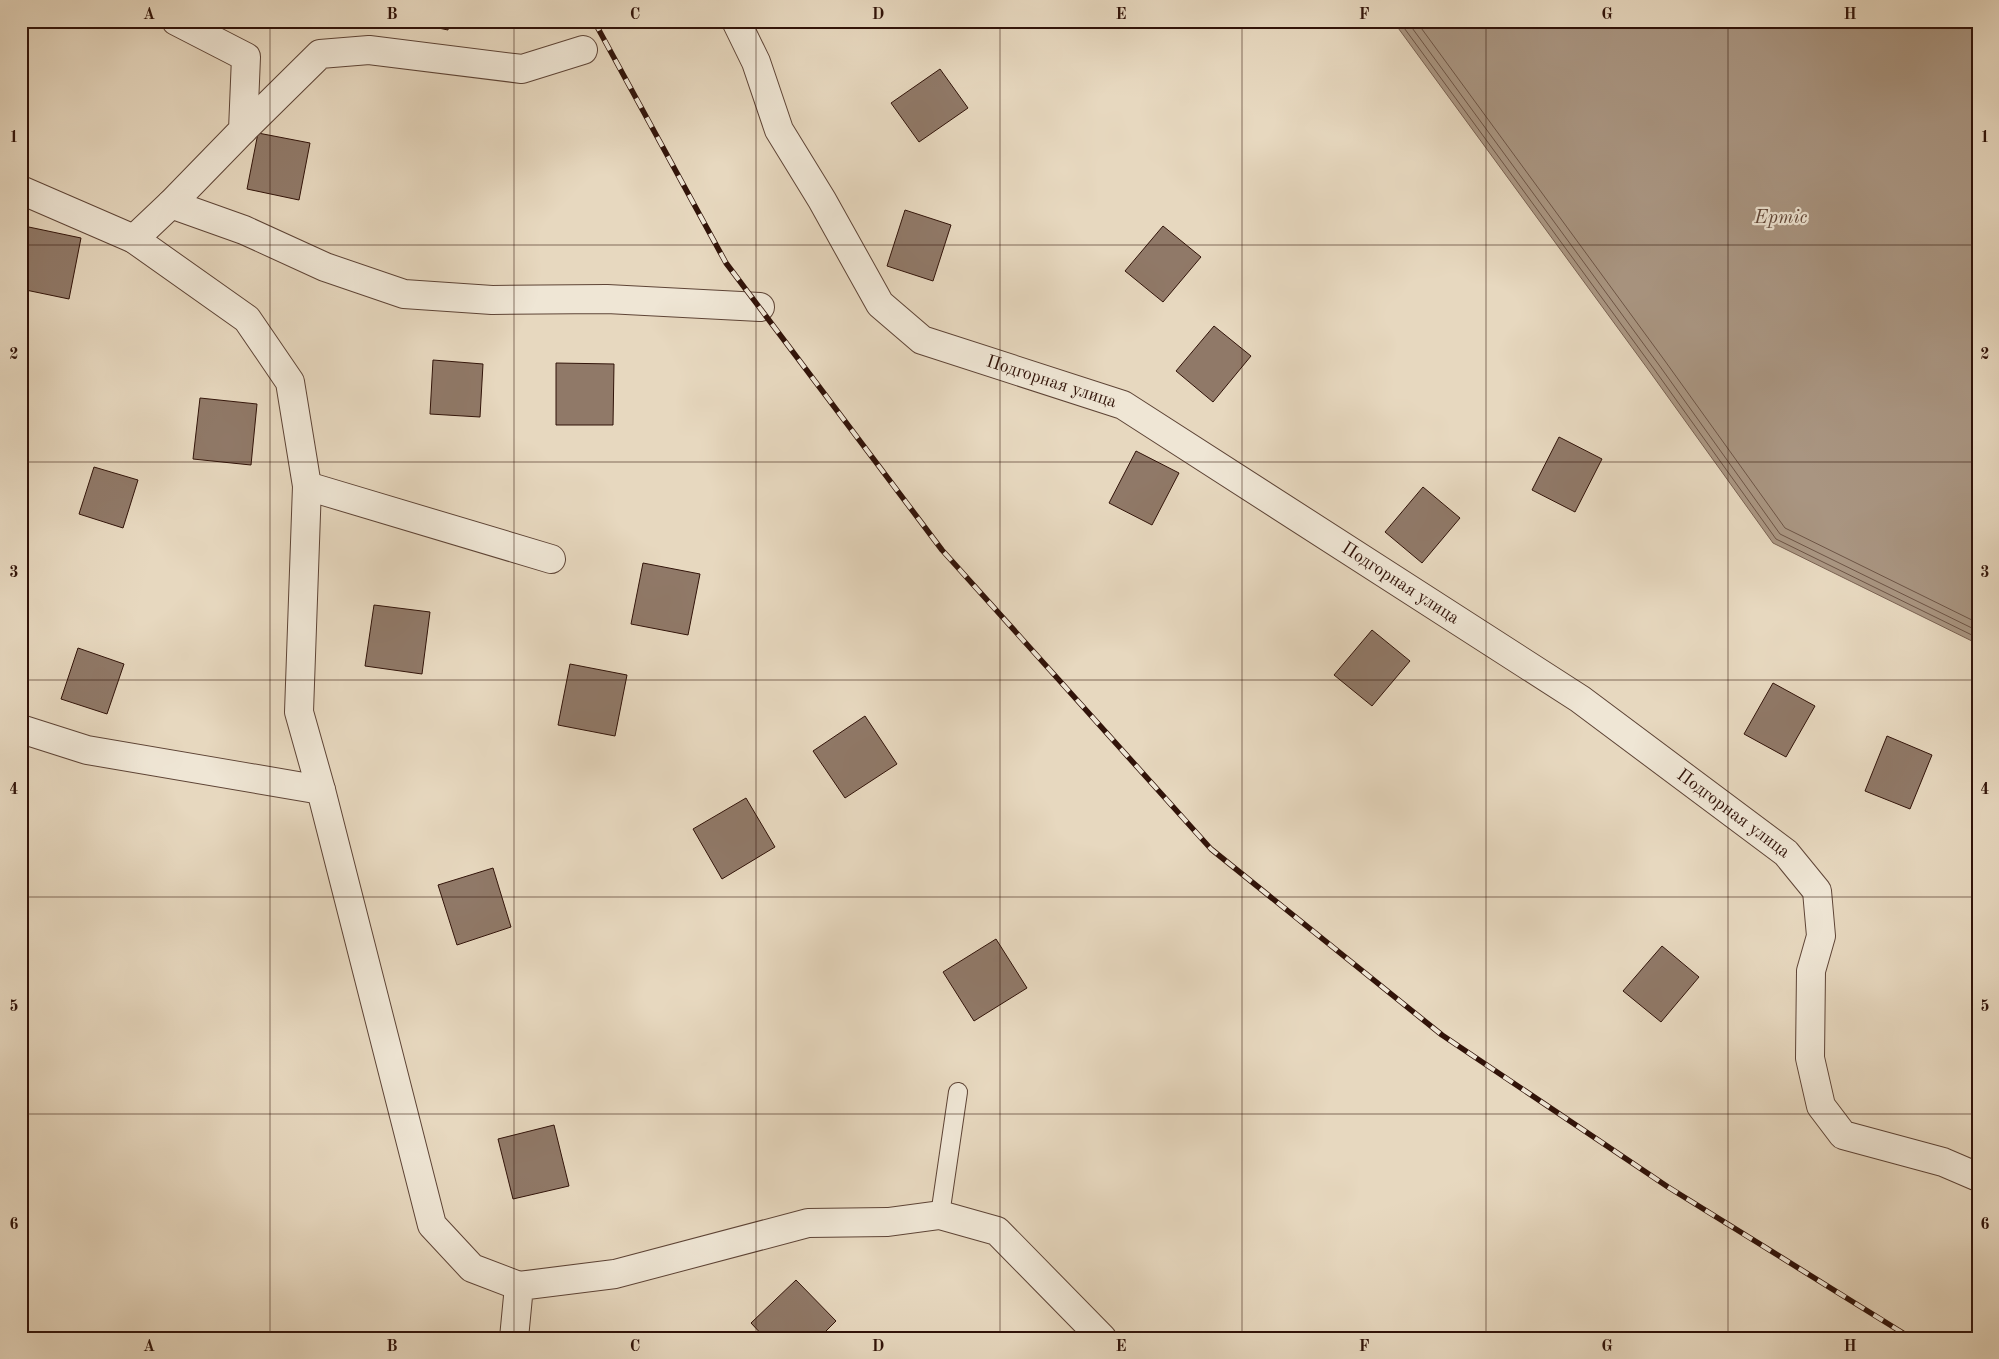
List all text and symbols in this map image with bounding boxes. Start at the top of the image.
text: A [143,7,155,23]
text: B [386,7,398,23]
text: C [630,7,640,23]
text: D [872,7,884,23]
text: E [1115,7,1127,23]
text: F [1359,7,1370,23]
text: G [1601,7,1613,23]
text: H [1843,7,1857,23]
text: 1 [9,130,19,146]
text: 1 [1980,130,1990,146]
water label: Ертіс [1753,209,1808,228]
text: 2 [9,347,19,363]
text: 2 [1980,347,1990,363]
street label: Подгорная улица [984,352,1119,411]
street label: Подгорная улица [1338,539,1462,628]
text: 3 [9,565,19,581]
text: 3 [1980,565,1990,581]
street label: Подгорная улица [1673,766,1793,862]
text: 4 [9,782,19,798]
text: 4 [1980,782,1990,798]
text: 5 [9,999,19,1015]
text: 5 [1980,999,1990,1015]
text: 6 [9,1217,19,1233]
text: 6 [1980,1217,1990,1233]
text: A [143,1339,155,1355]
text: B [386,1339,398,1355]
text: C [630,1339,640,1355]
text: D [872,1339,884,1355]
text: E [1115,1339,1127,1355]
text: F [1359,1339,1370,1355]
text: G [1601,1339,1613,1355]
text: H [1843,1339,1857,1355]

